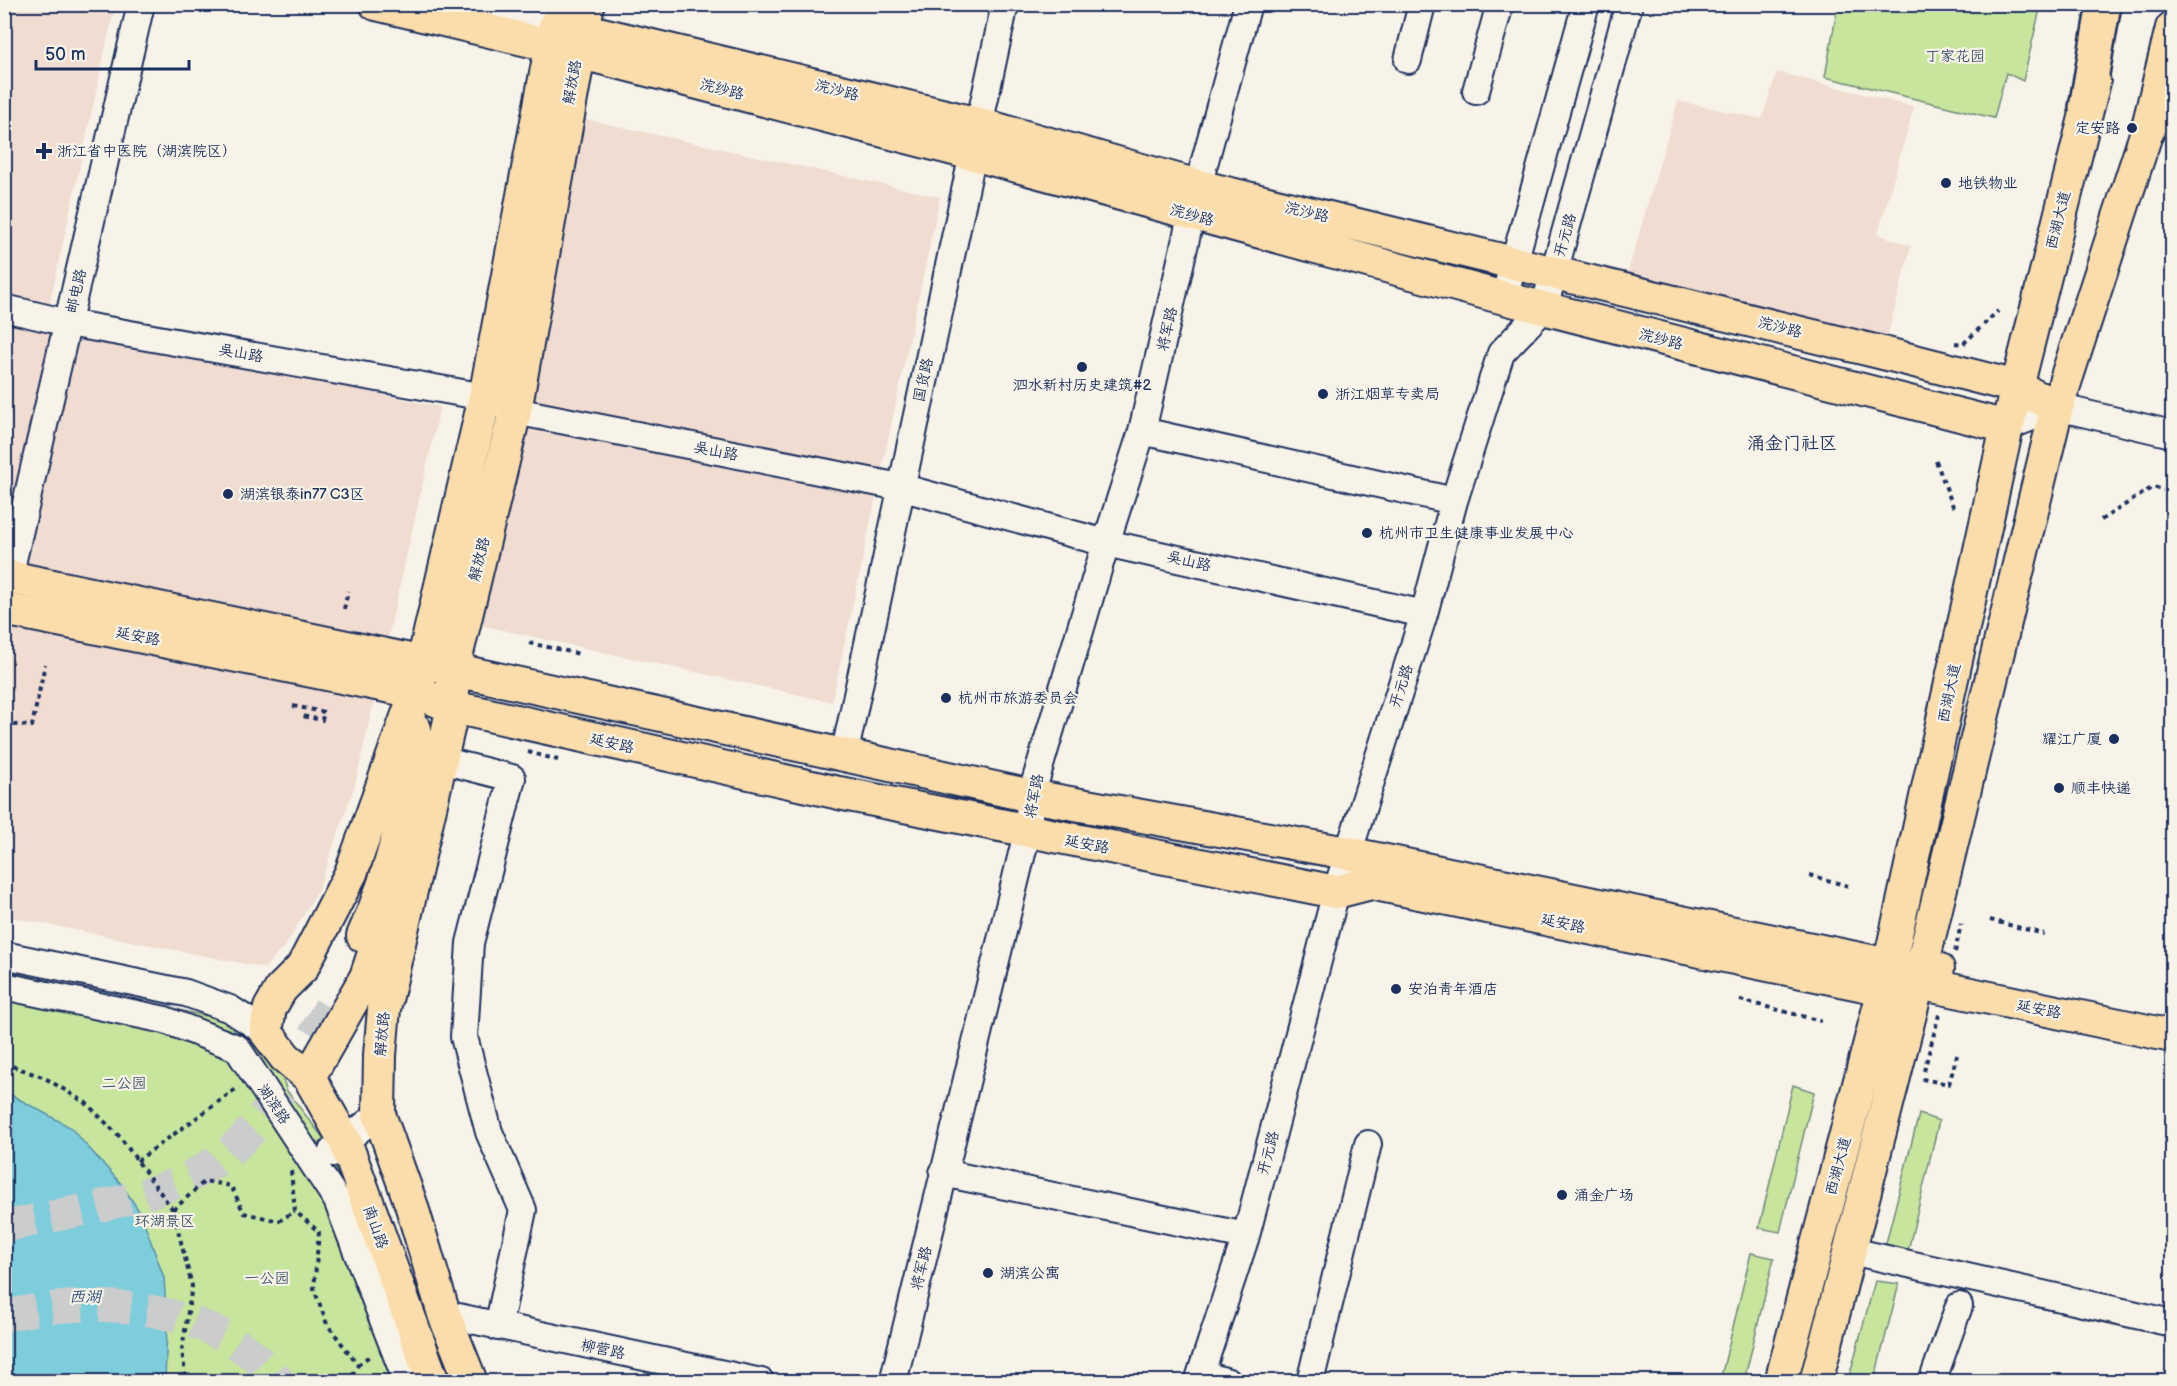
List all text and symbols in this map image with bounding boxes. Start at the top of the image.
scale bar [36,33,189,71]
text: 50 m [45,44,86,65]
park label: 丁家花园 [1925,47,1985,66]
street label: 解放路 [559,58,586,106]
street label: 浣纱路 [698,75,746,104]
street label: 浣沙路 [813,76,861,105]
place label: 定安路 [2075,119,2120,138]
marker: 定安路 [2125,121,2139,135]
marker: 浙江省中医院（湖滨院区） [35,142,53,160]
place label: 浙江省中医院（湖滨院区） [57,142,237,161]
place label: 地铁物业 [1958,174,2018,193]
marker: 地铁物业 [1939,176,1953,190]
street label: 西湖大道 [2042,189,2075,252]
street label: 浣沙路 [1283,198,1331,227]
street label: 浣纱路 [1168,200,1216,230]
street label: 开元路 [1550,211,1581,259]
street label: 邮电路 [62,267,91,315]
street label: 将军路 [1153,305,1182,353]
street label: 浣沙路 [1756,313,1804,342]
street label: 浣纱路 [1637,325,1685,354]
street label: 吴山路 [217,340,265,367]
street label: 国货路 [910,356,937,404]
marker: 泗水新村历史建筑#2 [1075,360,1089,374]
place label: 泗水新村历史建筑#2 [1013,376,1151,395]
place label: 浙江烟草专卖局 [1335,385,1440,404]
marker: 浙江烟草专卖局 [1316,387,1330,401]
district label: 涌金门社区 [1747,433,1837,454]
street label: 吴山路 [692,438,740,465]
place label: 湖滨银泰in77 C3区 [240,485,365,504]
marker: 湖滨银泰in77 C3区 [221,487,235,501]
place label: 杭州市卫生健康事业发展中心 [1379,524,1574,543]
marker: 杭州市卫生健康事业发展中心 [1360,526,1374,540]
street label: 解放路 [465,535,494,583]
street label: 吴山路 [1165,547,1213,576]
street label: 延安路 [114,623,162,650]
street label: 开元路 [1385,662,1417,710]
street label: 西湖大道 [1934,662,1965,724]
place label: 杭州市旅游委员会 [958,689,1078,708]
marker: 杭州市旅游委员会 [939,691,953,705]
street label: 延安路 [588,729,636,758]
place label: 耀江广厦 [2042,730,2102,749]
marker: 耀江广厦 [2107,732,2121,746]
street label: 将军路 [1021,772,1048,820]
place label: 顺丰快递 [2071,779,2131,798]
marker: 顺丰快递 [2052,781,2066,795]
street label: 延安路 [1063,831,1111,858]
street label: 延安路 [1539,910,1587,937]
place label: 安泊青年酒店 [1408,980,1498,999]
marker: 安泊青年酒店 [1389,982,1403,996]
street label: 延安路 [2015,996,2063,1023]
street label: 解放路 [371,1011,394,1057]
park label: 二公园 [101,1074,147,1093]
street label: 湖滨路 [253,1080,294,1128]
street label: 开元路 [1253,1129,1283,1177]
street label: 西湖大道 [1822,1135,1855,1198]
place label: 涌金广场 [1574,1186,1634,1205]
marker: 涌金广场 [1555,1188,1569,1202]
street label: 南山路 [359,1203,392,1252]
park label: 环湖景区 [135,1212,195,1231]
street label: 将军路 [907,1244,936,1292]
place label: 湖滨公寓 [1000,1264,1060,1283]
marker: 湖滨公寓 [981,1266,995,1280]
park label: 一公园 [244,1269,290,1288]
water label: 西湖 [69,1288,103,1307]
street label: 柳营路 [579,1336,627,1363]

